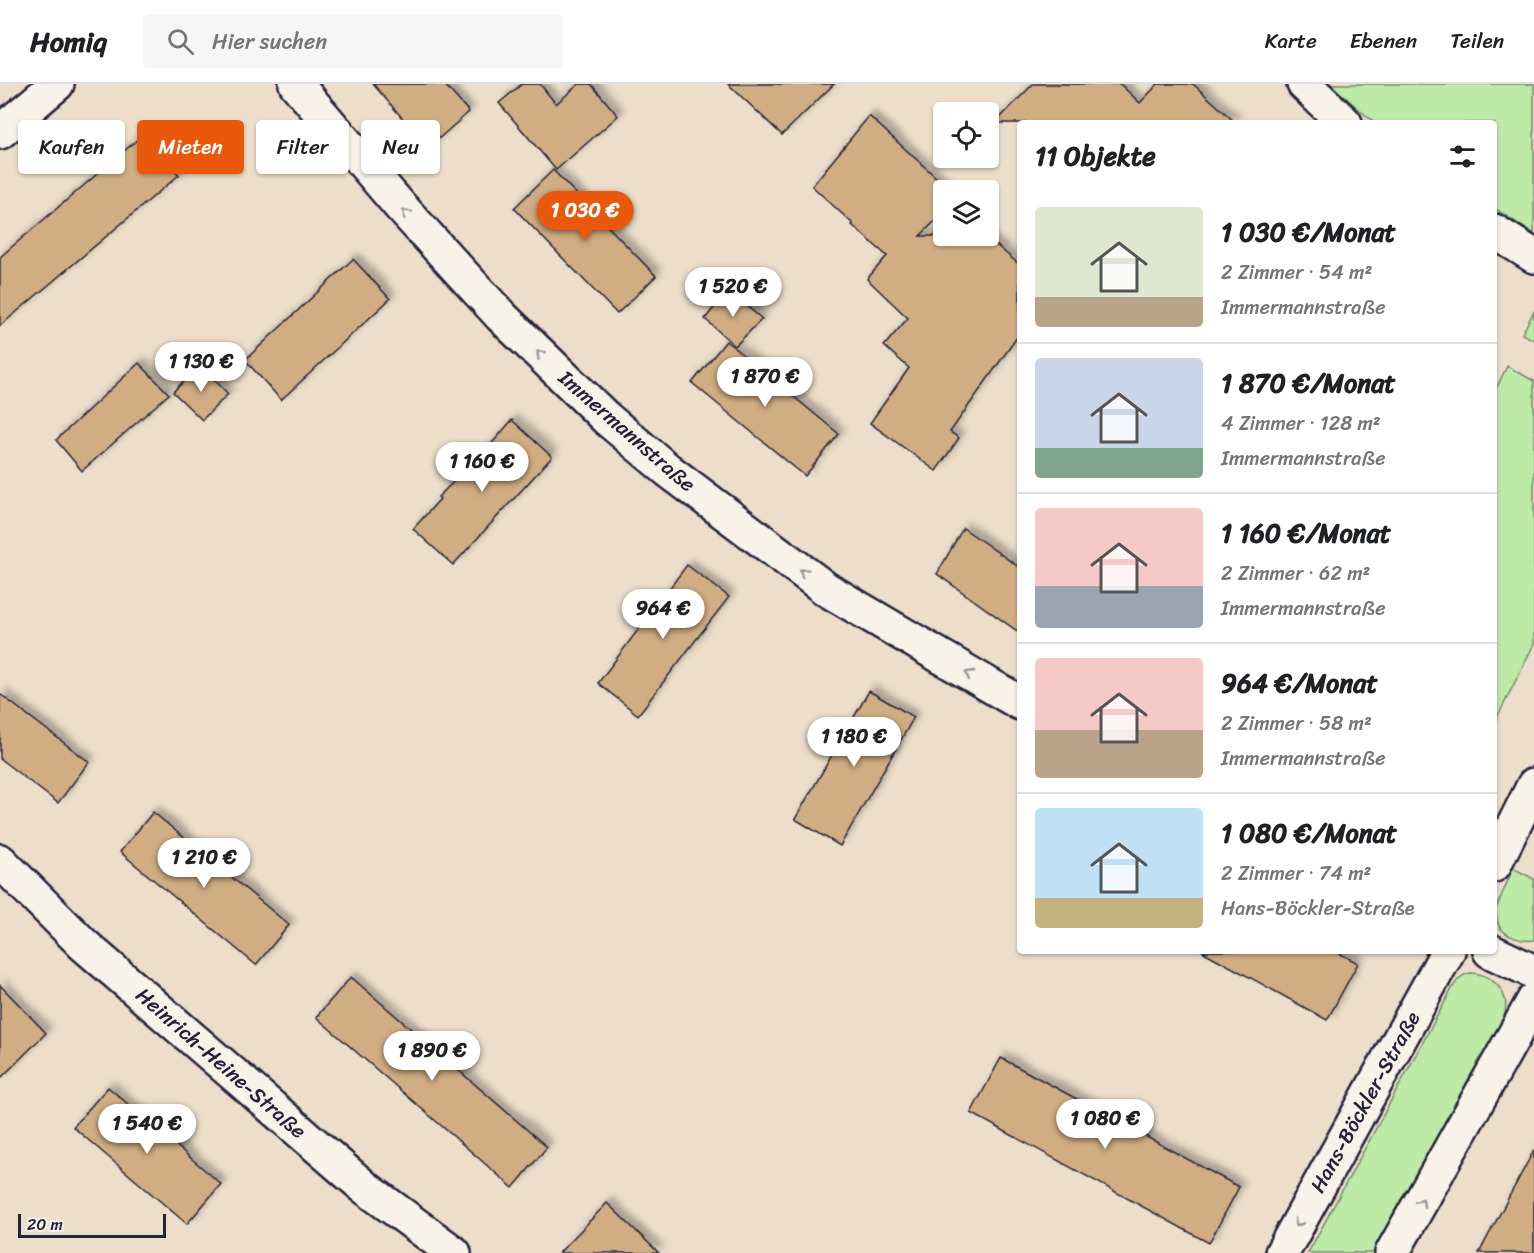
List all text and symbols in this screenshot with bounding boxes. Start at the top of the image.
search box [143,14,563,68]
text: Homiq [30,17,107,66]
text: Hier suchen [212,22,327,61]
text: Karte [1265,22,1317,60]
text: Ebenen [1350,22,1417,60]
text: Teilen [1450,22,1504,60]
icon: search [164,25,197,58]
map controls [933,102,999,246]
button: locate [933,102,999,168]
chip: Kaufen [18,120,125,174]
chip: Mieten [137,120,244,174]
chip: Filter [256,120,349,174]
chip: Neu [361,120,440,174]
text: 11 Objekte [1035,133,1156,179]
icon: filters [1446,140,1479,173]
button: layers [933,180,999,246]
pin: 1 030 € [530,191,640,242]
text: 1 030 € [551,193,619,228]
one-way arrow [402,209,413,219]
text: 1 030 €/Monat [1221,209,1396,255]
icon: home [1083,231,1155,303]
text: 2 Zimmer · 54 m² [1221,255,1372,290]
pin: 1 520 € [678,267,788,318]
text: 1 520 € [699,269,767,304]
text: Immermannstraße [1221,290,1385,325]
pin: 1 130 € [146,342,256,393]
text: 1 130 € [169,344,233,379]
one-way arrow [537,350,548,361]
pin: 1 870 € [710,357,820,408]
street label: Immermannstraße [549,359,705,502]
text: 1 870 € [731,359,799,394]
text: 1 870 €/Monat [1221,360,1396,406]
icon: home [1083,382,1155,454]
text: 4 Zimmer · 128 m² [1221,406,1381,441]
text: Immermannstraße [1221,441,1385,476]
pin: 1 160 € [427,442,537,493]
text: 1 160 € [450,444,514,479]
text: 1 160 €/Monat [1221,510,1391,556]
icon: home [1083,532,1155,604]
text: 2 Zimmer · 62 m² [1221,556,1370,591]
one-way arrow [799,568,810,579]
pin: 964 € [621,589,705,640]
text: 964 € [636,591,690,626]
text: Immermannstraße [1221,591,1385,626]
text: 964 €/Monat [1221,660,1378,706]
one-way arrow [965,669,975,681]
icon: home [1083,682,1155,754]
text: 2 Zimmer · 58 m² [1221,706,1372,741]
pin: 1 180 € [799,717,909,768]
text: 1 180 € [821,719,887,754]
text: Immermannstraße [1221,741,1385,776]
text: 1 080 €/Monat [1221,810,1397,856]
icon: home [1083,832,1155,904]
pin: 1 210 € [149,838,259,889]
text: 1 210 € [171,840,237,875]
text: 2 Zimmer · 74 m² [1221,856,1371,891]
text: Hans-Böckler-Straße [1221,891,1414,926]
street label: Heinrich-Heine-Straße [127,977,316,1149]
street label: Hans-Böckler-Straße [1299,1004,1431,1200]
pin: 1 890 € [377,1031,487,1082]
text: 1 890 € [397,1033,467,1068]
pin: 1 080 € [1050,1099,1160,1150]
text: 1 080 € [1070,1101,1140,1136]
pin: 1 540 € [92,1104,202,1155]
text: 1 540 € [112,1106,182,1141]
one-way arrow [1414,1198,1425,1208]
text: 20 m [27,1210,63,1239]
scale bar [18,1211,166,1238]
one-way arrow [1294,1217,1306,1227]

